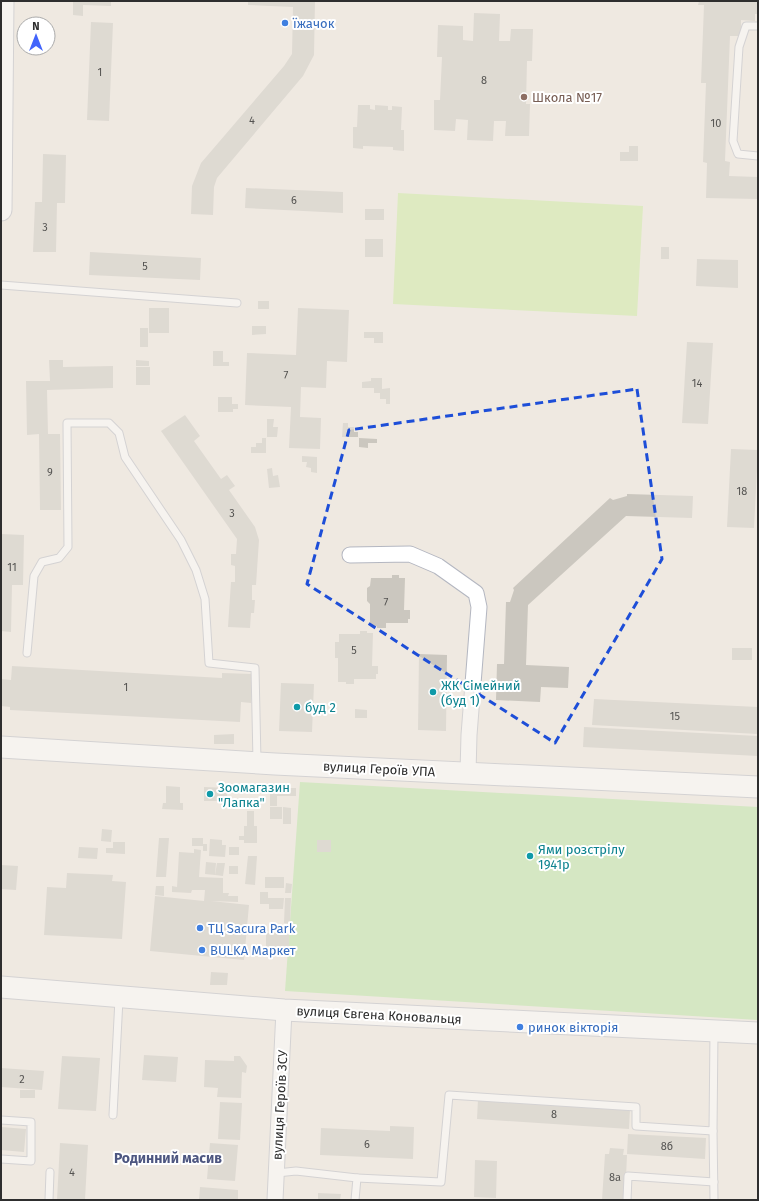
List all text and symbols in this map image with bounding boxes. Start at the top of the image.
north arrow [16,16,56,56]
place label: їжачок [292,16,335,31]
marker: їжачок [280,18,290,28]
text: N [32,20,40,33]
house number: 1 [98,66,102,79]
house number: 8 [481,74,487,87]
place label: Школа №17 [532,90,602,105]
marker: Школа №17 [519,92,529,102]
house number: 4 [249,114,255,127]
house number: 10 [711,117,721,130]
house number: 6 [291,194,297,207]
house number: 3 [42,221,48,234]
house number: 5 [142,260,148,273]
house number: 7 [284,369,289,382]
house number: 14 [692,377,702,390]
house number: 9 [47,466,53,479]
house number: 18 [737,485,747,498]
house number: 3 [229,507,235,520]
house number: 11 [7,561,17,574]
house number: 7 [384,596,389,609]
house number: 5 [351,644,357,657]
place label: ЖК Сімейний (буд 1) [441,678,521,708]
house number: 1 [124,681,128,694]
marker: ЖК Сімейний (буд 1) [428,687,438,697]
place label: буд 2 [305,700,336,715]
marker: буд 2 [292,702,302,712]
house number: 15 [670,710,681,723]
street label: вулиця Героїв УПА [323,759,436,779]
place label: Зоомагазин "Лапка" [218,780,290,810]
marker: Зоомагазин "Лапка" [205,789,215,799]
place label: Ями розстрілу 1941р [538,842,625,872]
marker: Ями розстрілу 1941р [525,851,535,861]
place label: ТЦ Sacura Park [208,921,296,936]
marker: ТЦ Sacura Park [195,923,205,933]
place label: BULKA Маркет [210,943,296,958]
marker: BULKA Маркет [197,945,207,955]
street label: вулиця Євгена Коновальця [296,1003,462,1027]
place label: ринок вікторія [528,1020,618,1035]
marker: ринок вікторія [515,1022,525,1032]
street label: вулиця Героїв ЗСУ [270,1049,290,1160]
house number: 2 [19,1073,25,1086]
house number: 8 [551,1108,557,1121]
house number: 6 [364,1138,370,1151]
house number: 8б [661,1140,673,1153]
district label: Родинний масив [114,1150,222,1167]
house number: 4 [69,1166,75,1179]
house number: 8а [609,1171,621,1184]

